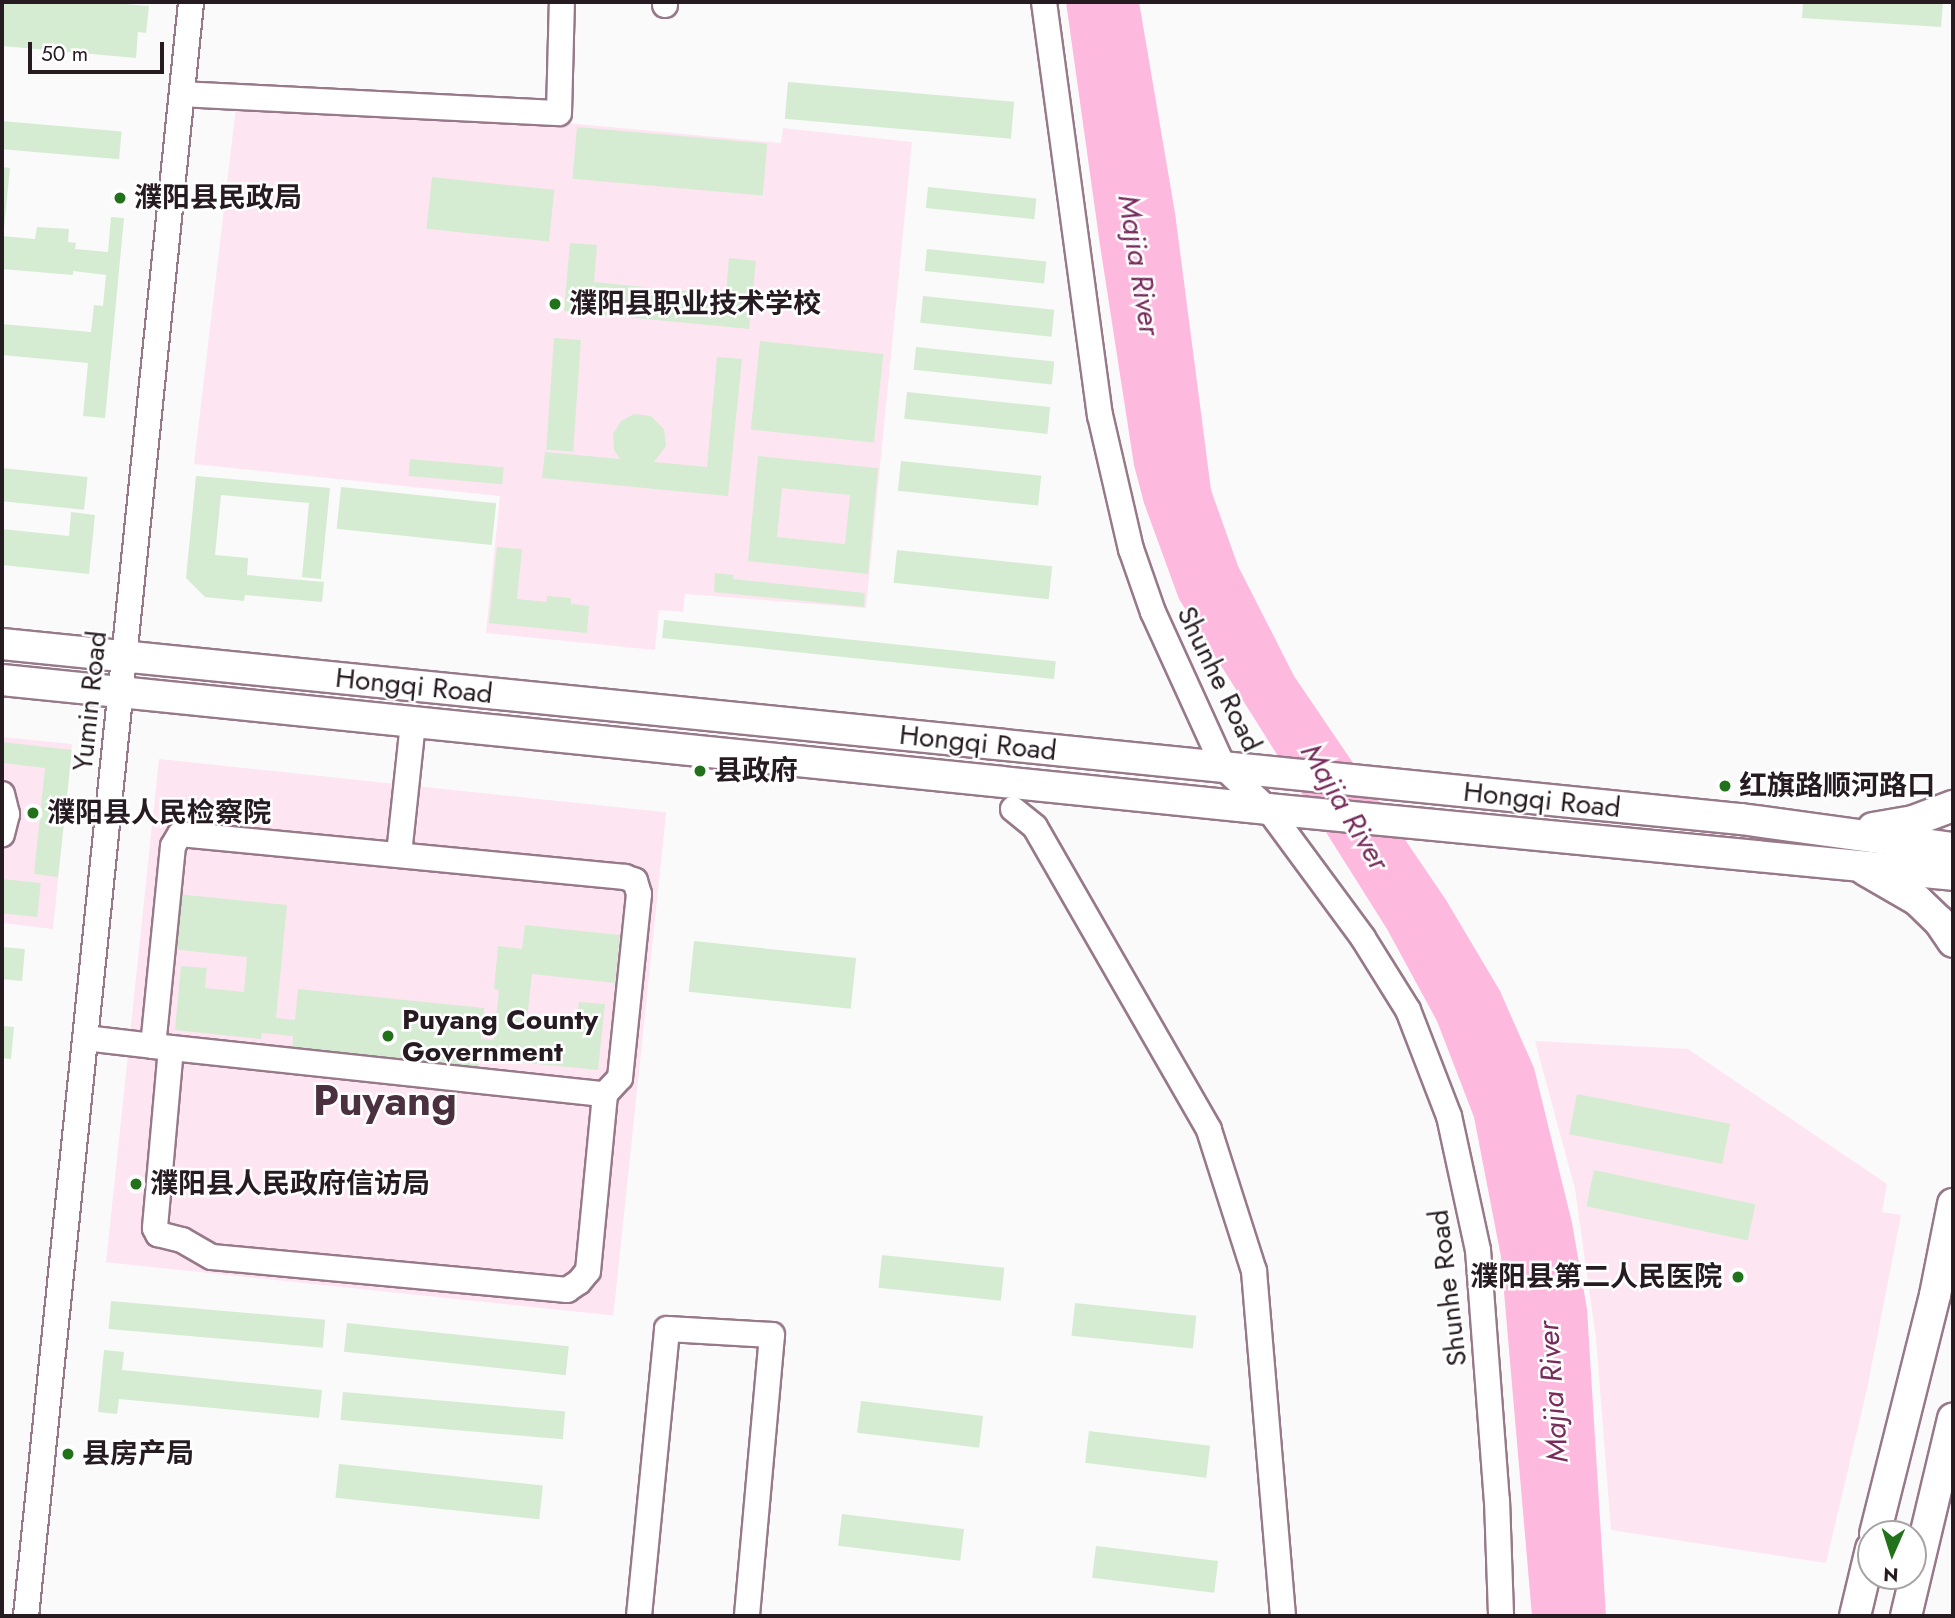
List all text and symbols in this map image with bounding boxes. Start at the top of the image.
scale bar [32,28,168,72]
text: 50 m [41,39,88,69]
place label: 濮阳县民政局 [134,181,302,215]
marker: 濮阳县民政局 [112,190,128,206]
water label: Majia River [1110,192,1168,338]
place label: 濮阳县职业技术学校 [569,287,821,321]
marker: 濮阳县职业技术学校 [547,296,563,312]
street label: Shunhe Road [1169,601,1269,757]
street label: Yumin Road [66,629,114,773]
street label: Hongqi Road [334,661,494,711]
street label: Hongqi Road [898,718,1058,768]
water label: Majia River [1293,737,1397,877]
place label: 县政府 [714,754,798,788]
marker: 县政府 [692,763,708,779]
place label: 红旗路顺河路口 [1739,769,1935,803]
street label: Hongqi Road [1462,775,1622,825]
marker: 红旗路顺河路口 [1717,778,1733,794]
place label: 濮阳县人民检察院 [47,796,271,830]
marker: 濮阳县人民检察院 [25,805,41,821]
place label: Puyang County Government [402,1003,598,1069]
marker: Puyang County Government [380,1028,396,1044]
district label: Puyang [313,1076,457,1126]
place label: 濮阳县人民政府信访局 [150,1167,430,1201]
marker: 濮阳县人民政府信访局 [128,1176,144,1192]
street label: Shunhe Road [1422,1208,1474,1368]
place label: 濮阳县第二人民医院 [1470,1260,1722,1294]
marker: 濮阳县第二人民医院 [1728,1267,1748,1287]
water label: Majia River [1530,1320,1576,1464]
place label: 县房产局 [82,1437,194,1471]
marker: 县房产局 [60,1446,76,1462]
north arrow [1857,1520,1927,1590]
text: N [1883,1561,1899,1588]

